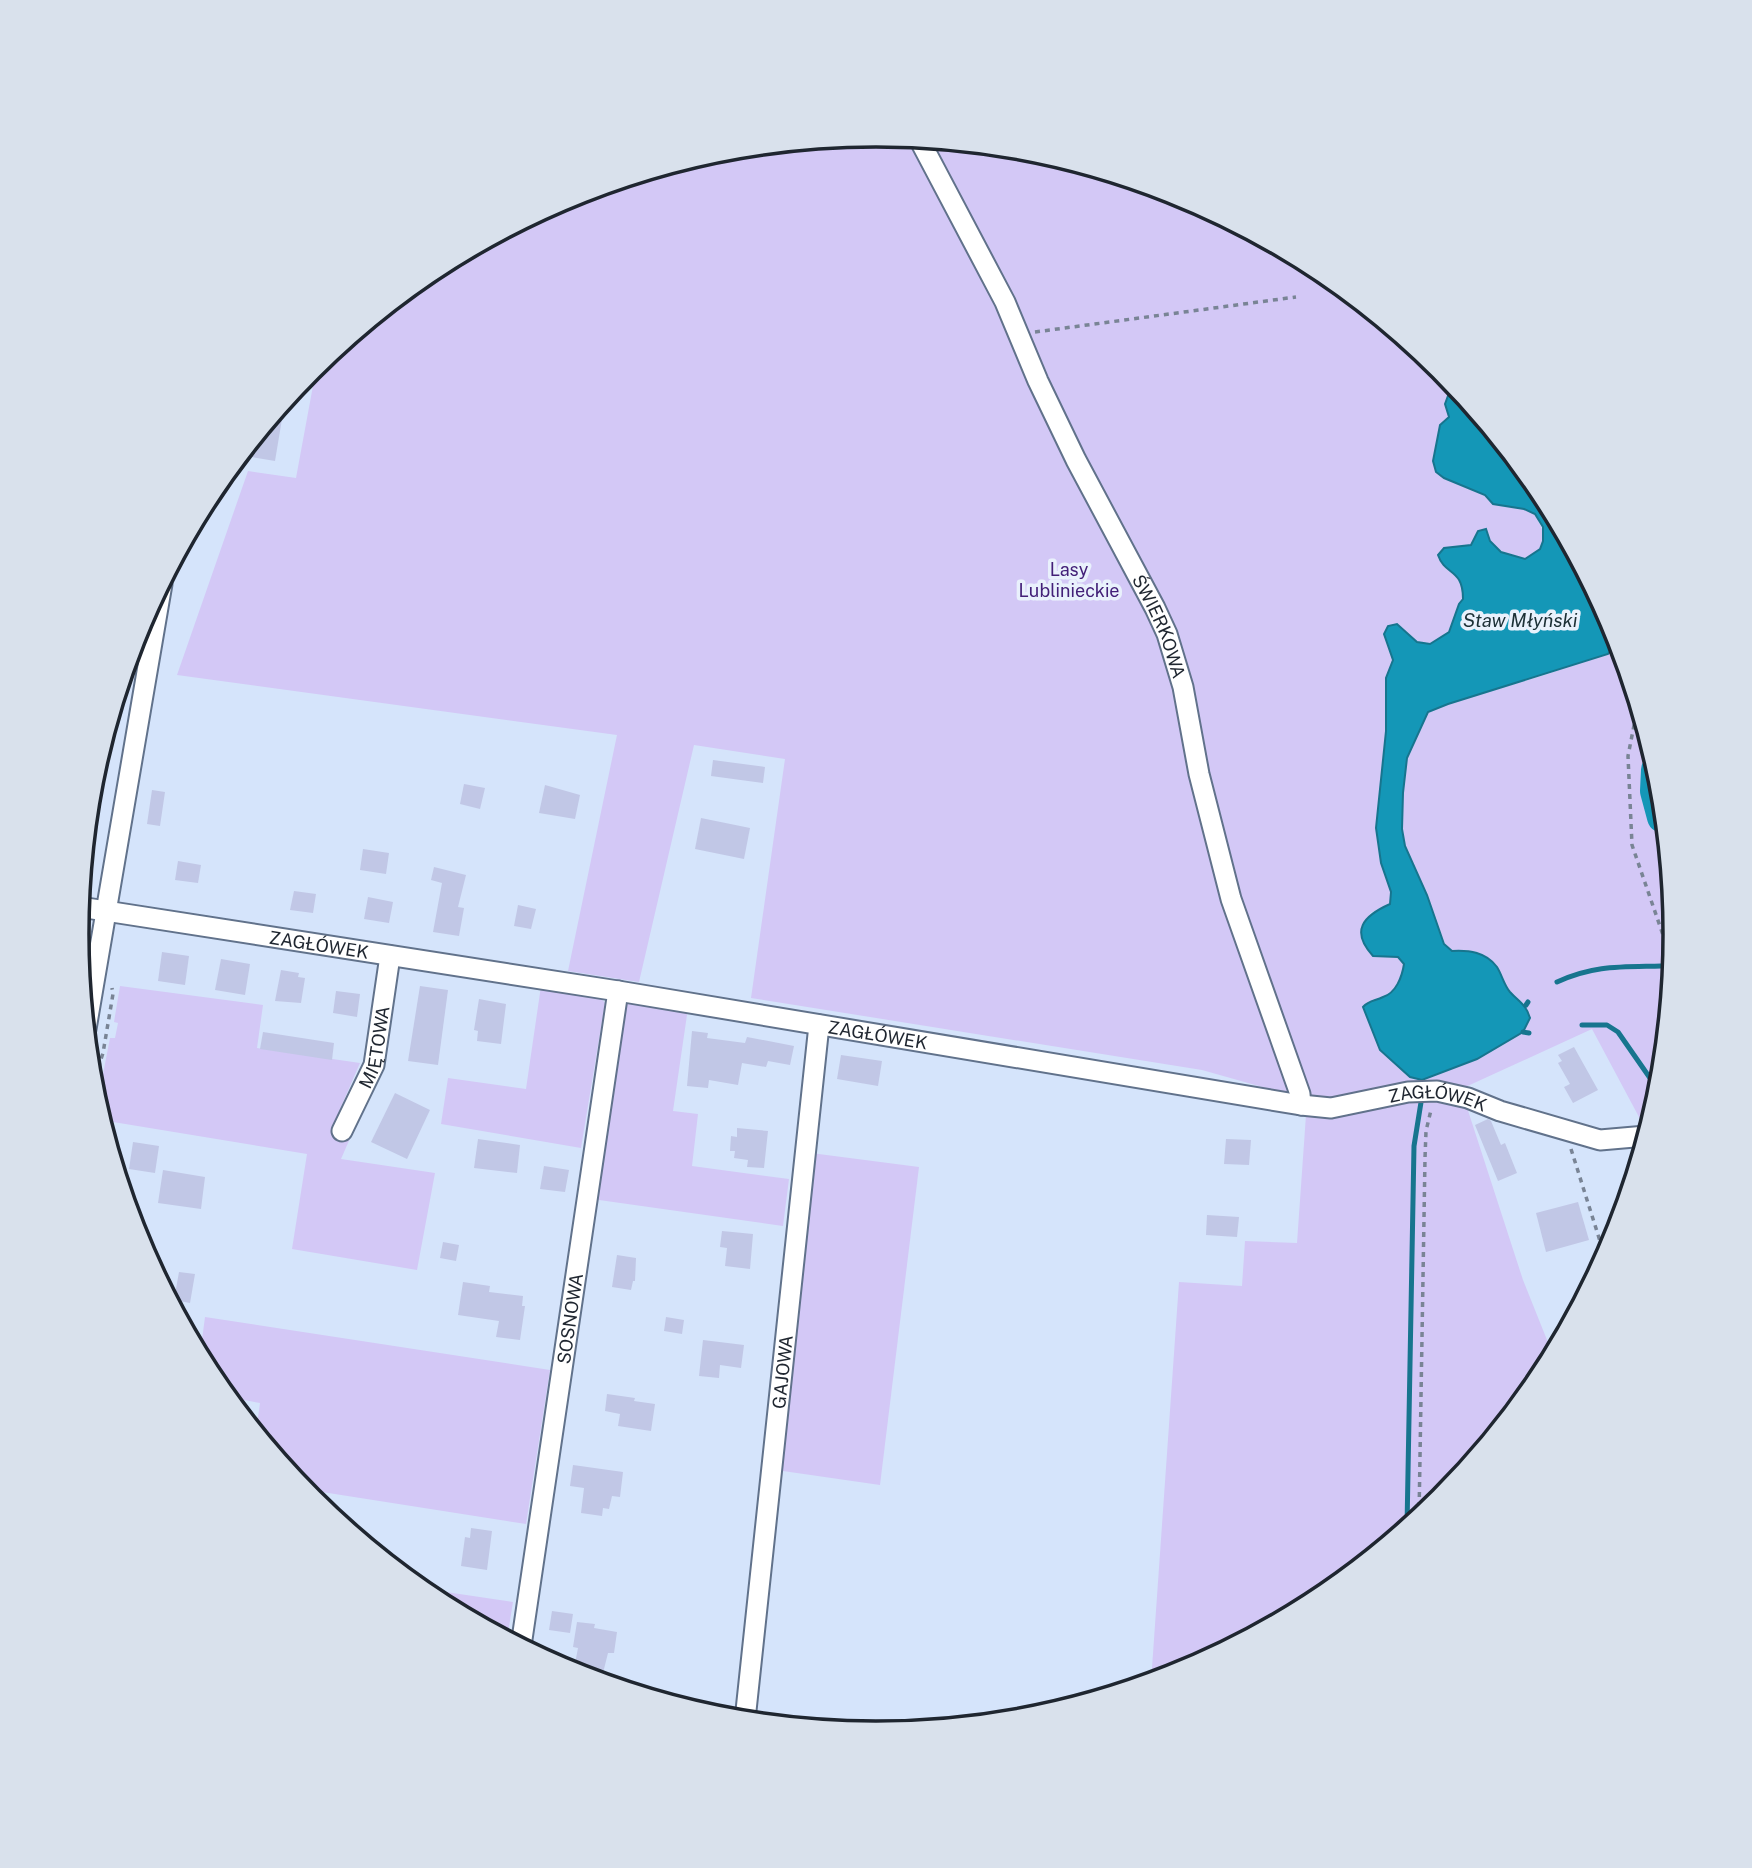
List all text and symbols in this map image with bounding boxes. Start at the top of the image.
park label: Lasy Lublinieckie [1018,559,1120,601]
street label: ŚWIERKOWA [1128,570,1190,681]
water label: Staw Młyński [1463,609,1578,631]
street label: ZAGŁÓWEK [268,926,370,962]
street label: MIĘTOWA [354,1004,393,1091]
street label: ZAGŁÓWEK [827,1016,929,1053]
street label: ZAGŁÓWEK [1386,1079,1490,1115]
street label: SOSNOWA [552,1272,587,1365]
street label: GAJOWA [768,1334,796,1410]

